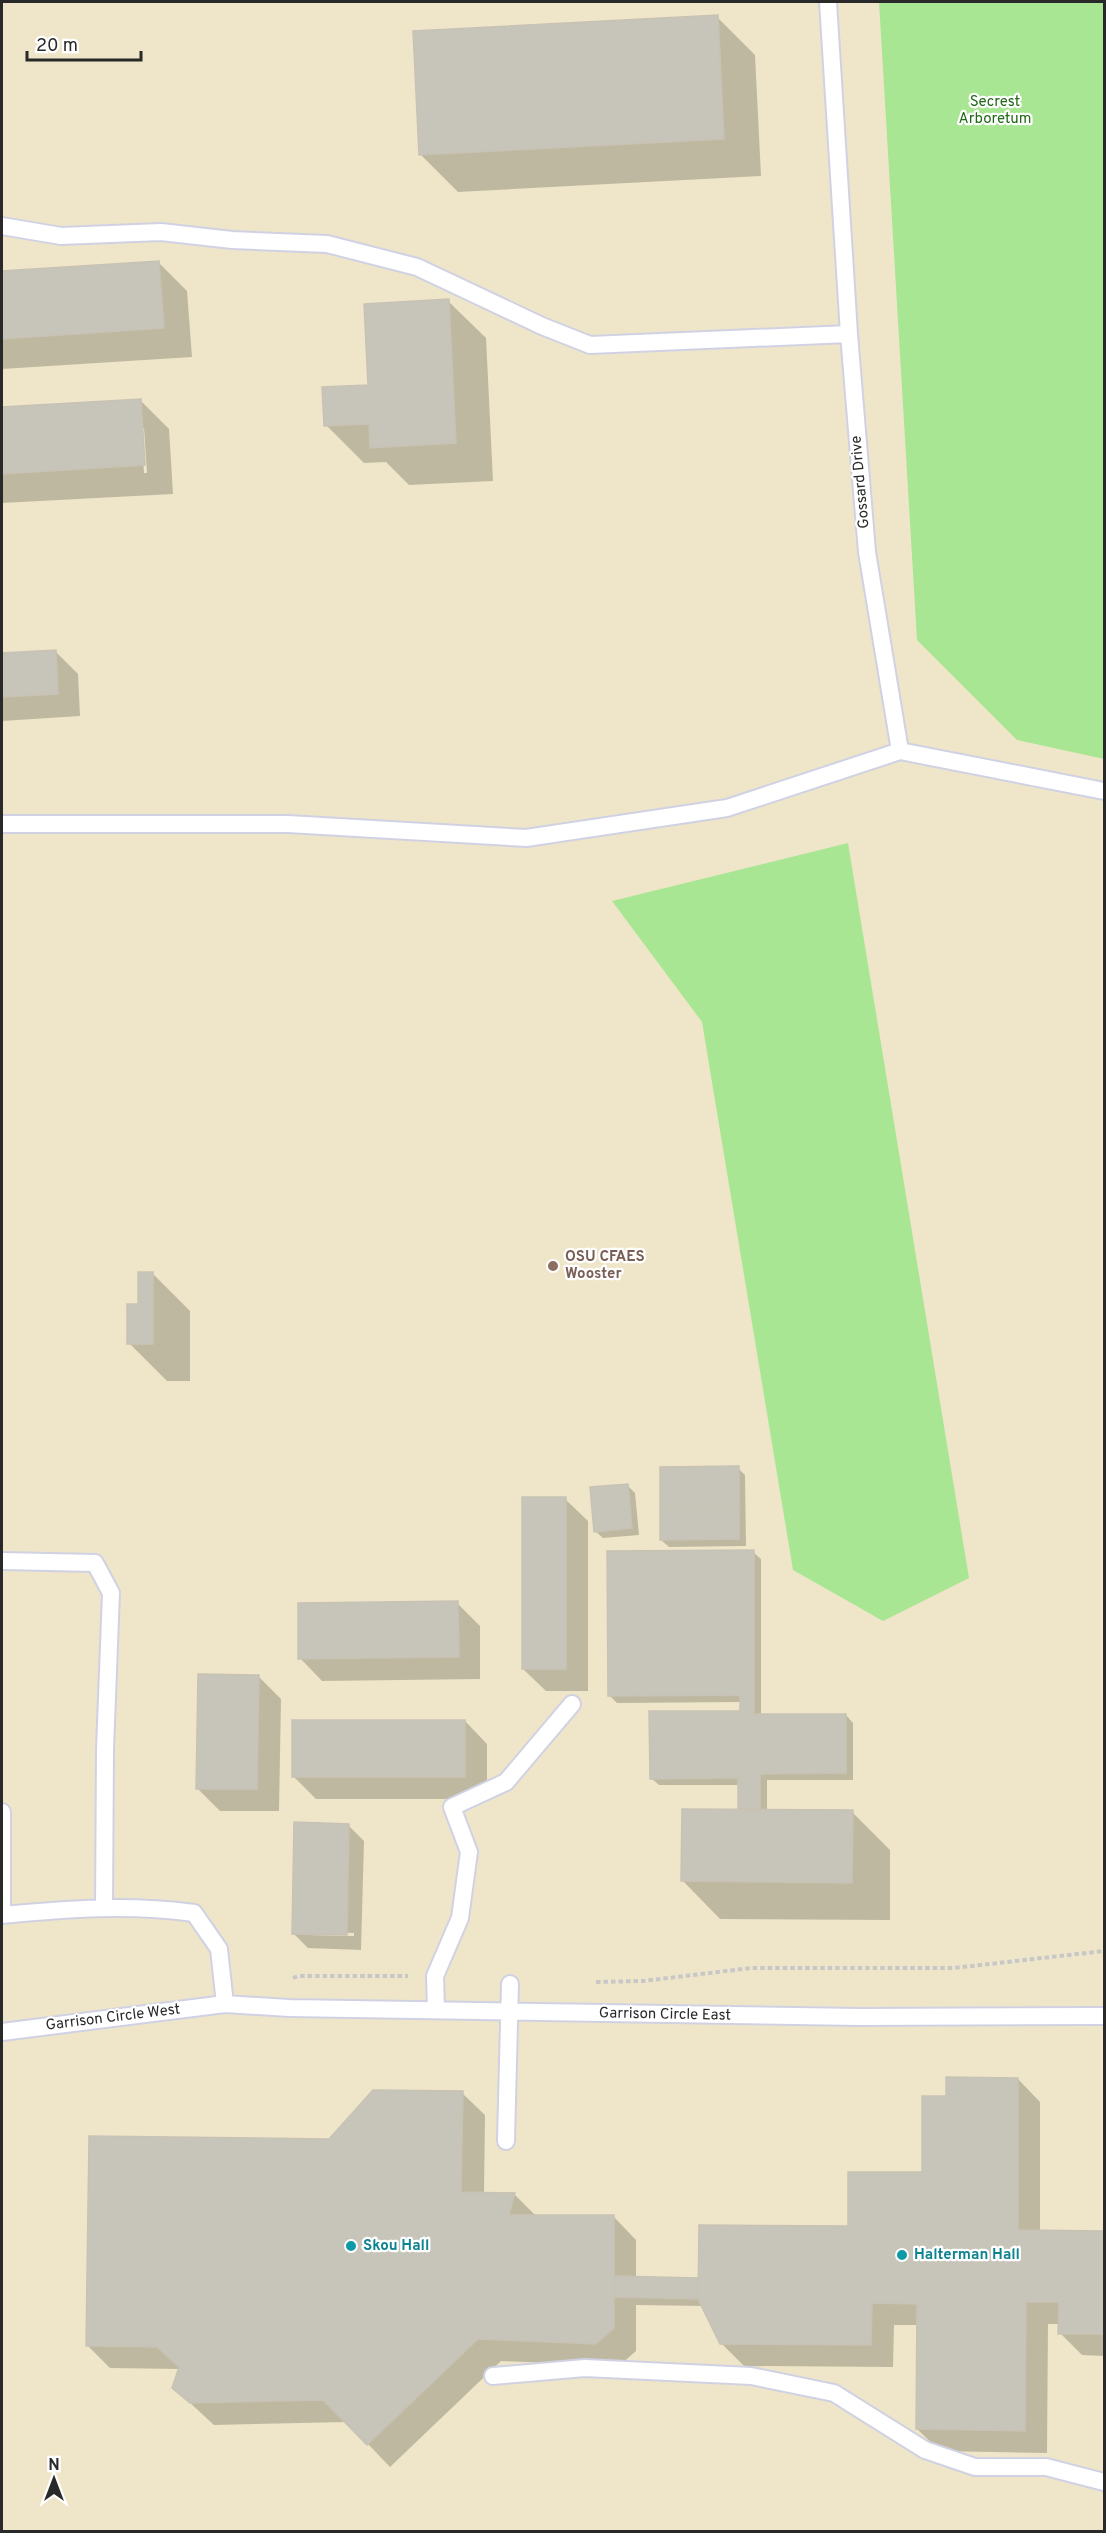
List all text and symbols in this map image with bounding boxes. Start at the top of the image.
scale bar [27,24,141,62]
text: 20 m [36,35,78,58]
park label: Secrest Arboretum [959,93,1031,129]
street label: Gossard Drive [847,435,875,529]
place label: OSU CFAES Wooster [565,1248,645,1284]
marker: OSU CFAES Wooster [546,1259,560,1273]
street label: Garrison Circle West [45,2000,181,2036]
street label: Garrison Circle East [599,2004,731,2026]
place label: Skou Hall [363,2237,429,2256]
marker: Skou Hall [344,2239,358,2253]
place label: Halterman Hall [914,2246,1020,2265]
marker: Halterman Hall [895,2248,909,2262]
north arrow [24,2449,84,2509]
text: N [48,2456,60,2476]

